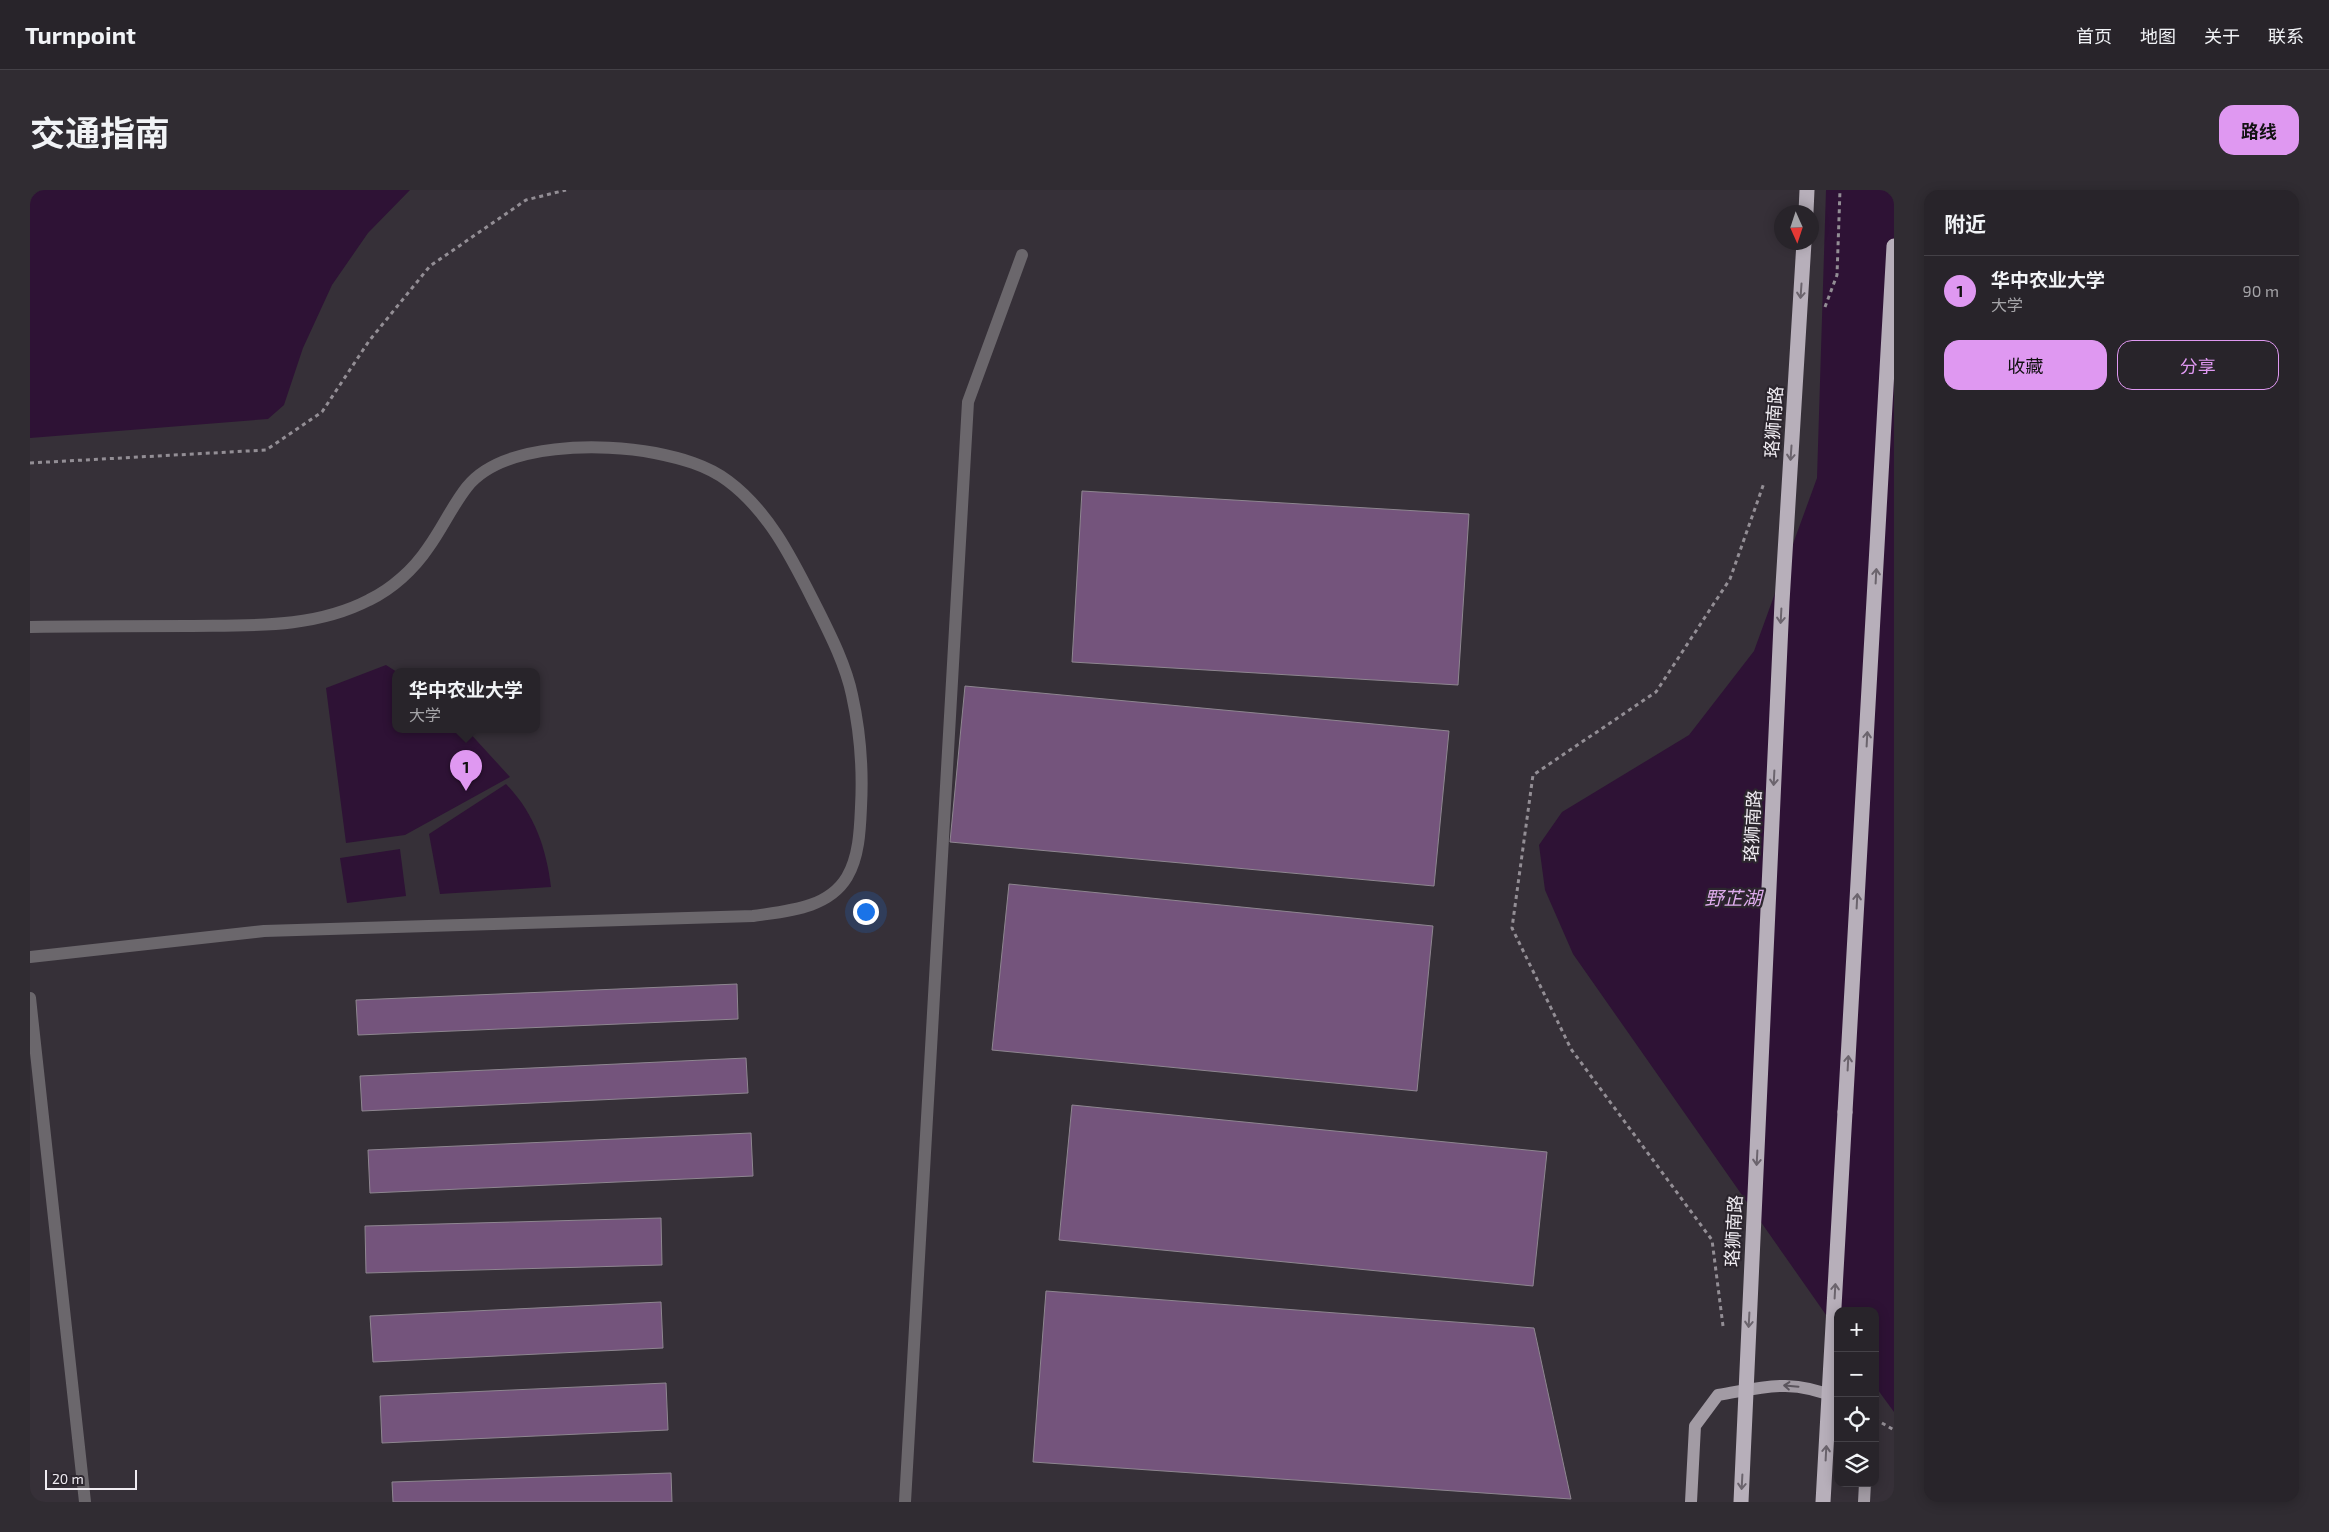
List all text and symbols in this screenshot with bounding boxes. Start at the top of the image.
text: Turnpoint [25,20,136,49]
text: 首页 [2076,25,2112,47]
text: 地图 [2140,25,2176,47]
text: 关于 [2204,25,2240,47]
text: 联系 [2268,25,2304,47]
button: 路线 [2219,105,2299,155]
text: 交通指南 [30,111,170,153]
north arrow [1774,205,1819,250]
text: 附近 [1944,211,1986,236]
text: 华中农业大学 [1991,268,2105,291]
text: 1 [1957,281,1963,300]
text: 90 m [2243,281,2279,300]
one-way arrow [1797,283,1806,299]
text: 大学 [1991,295,2023,314]
button: 收藏 [1944,340,2107,390]
button: 分享 [2117,340,2279,390]
street label: 珞狮南路 [1760,385,1786,459]
one-way arrow [1787,445,1796,461]
one-way arrow [1871,569,1880,585]
one-way arrow [1777,607,1786,623]
popup [392,668,540,733]
text: 华中农业大学 [409,678,523,701]
text: 大学 [409,705,441,724]
one-way arrow [1862,731,1871,747]
pin: 1 [450,750,482,791]
one-way arrow [1769,770,1779,786]
street label: 珞狮南路 [1739,789,1765,862]
water label: 野芷湖 [1704,886,1764,909]
one-way arrow [1853,893,1862,909]
your location [853,899,879,925]
one-way arrow [1844,1055,1853,1071]
one-way arrow [1752,1149,1761,1165]
street label: 珞狮南路 [1720,1194,1746,1267]
one-way arrow [1831,1283,1840,1299]
map controls [1834,1307,1879,1487]
button: + [1834,1307,1879,1352]
one-way arrow [1745,1312,1754,1328]
button: − [1834,1352,1879,1397]
one-way arrow [1784,1381,1800,1391]
button: locate [1834,1397,1879,1442]
button: layers [1834,1442,1879,1487]
one-way arrow [1821,1446,1830,1462]
scale bar [45,1467,138,1490]
text: 20 m [52,1470,84,1487]
one-way arrow [1737,1474,1746,1490]

